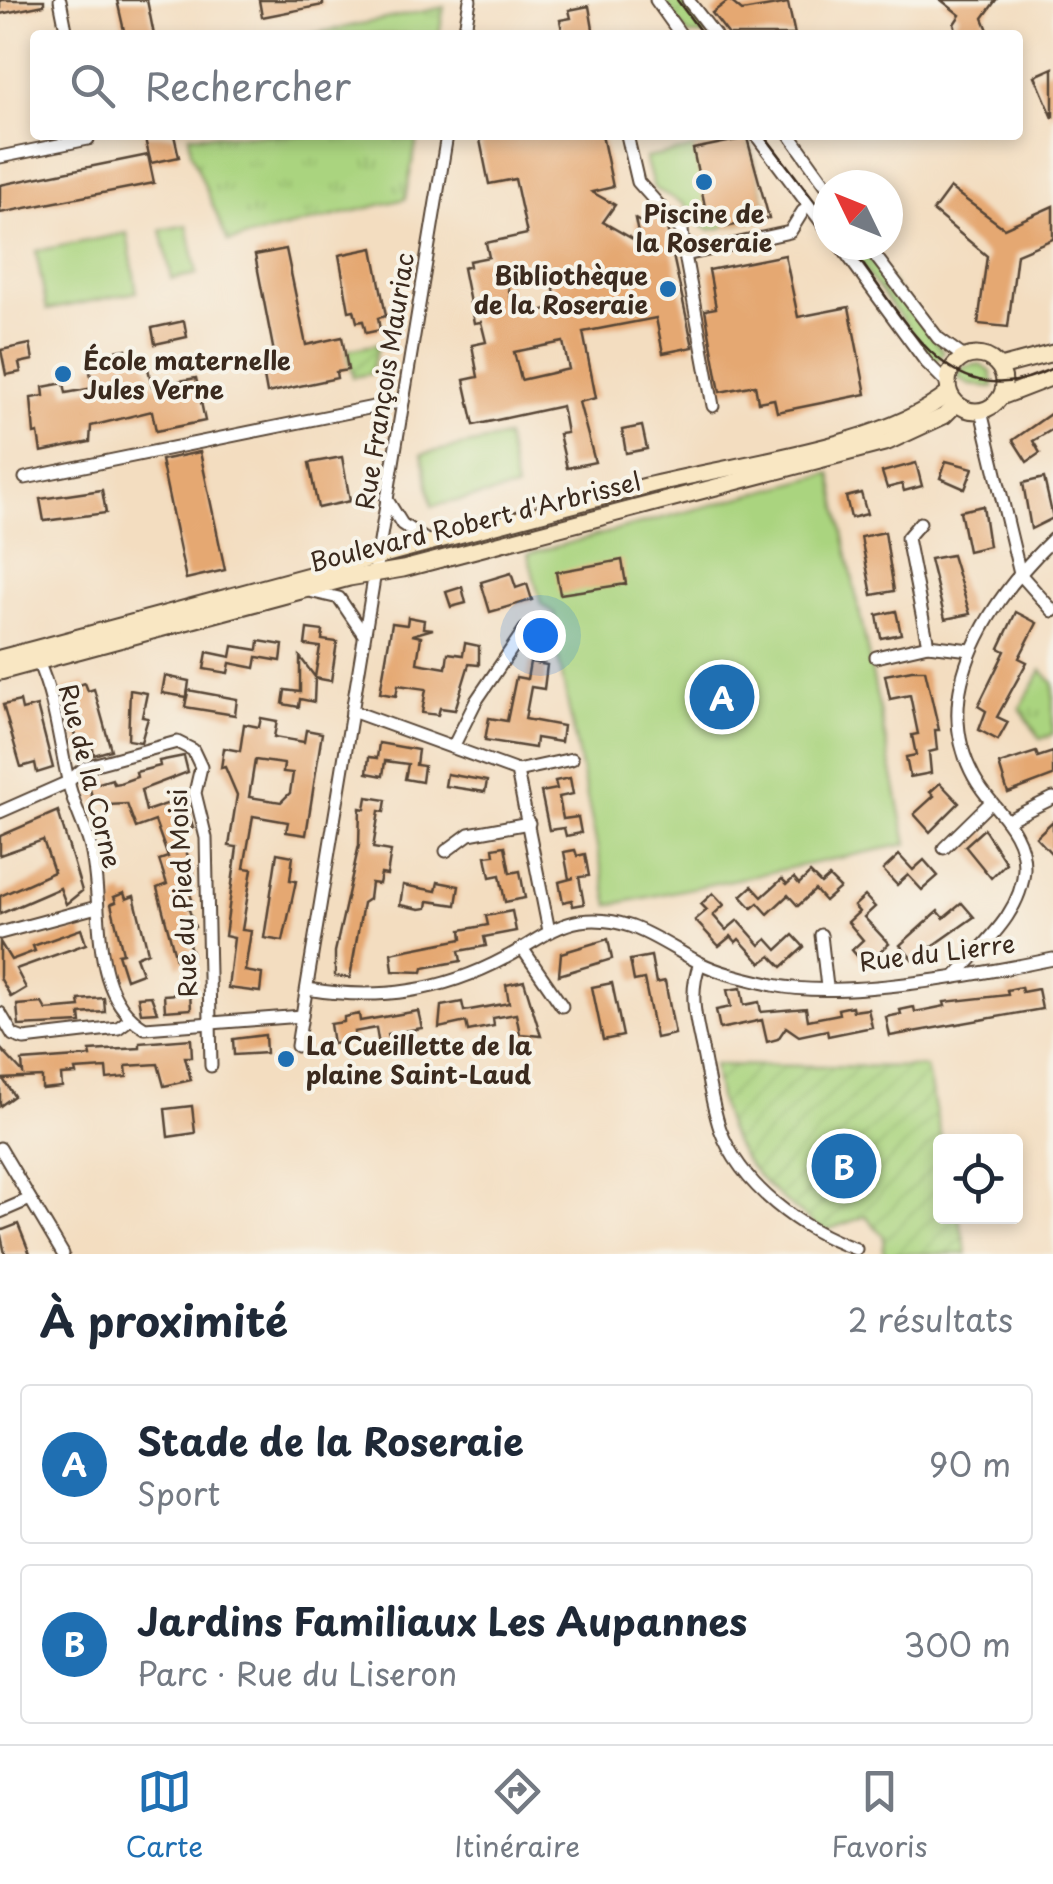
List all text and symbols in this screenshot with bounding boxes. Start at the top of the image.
search box [30,30,1023,140]
text: Rechercher [145,57,351,114]
icon: search [65,58,120,113]
north arrow [813,170,903,260]
marker: Piscine de la Roseraie [693,171,715,193]
place label: Piscine de la Roseraie [636,194,773,261]
street label: Rue François Mauriac [345,250,423,512]
place label: Bibliothèque de la Roseraie [474,256,648,323]
marker: Bibliothèque de la Roseraie [657,278,679,300]
place label: École maternelle Jules Verne [83,341,291,408]
marker: École maternelle Jules Verne [52,363,74,385]
street label: Boulevard Robert d'Arbrissel [306,461,644,581]
your location [515,610,566,661]
pin: A [690,660,754,734]
street label: Rue de la Corne [50,680,132,872]
street label: Rue du Pied Moisi [158,788,206,998]
street label: Rue du Lierre [857,924,1017,980]
place label: La Cueillette de la plaine Saint-Laud [306,1026,533,1093]
marker: La Cueillette de la plaine Saint-Laud [275,1048,297,1070]
pin: B [812,1128,876,1204]
map controls [933,1134,1023,1224]
button: locate [933,1134,1023,1224]
text: À proximité [40,1288,288,1351]
text: 2 résultats [848,1295,1013,1343]
text: Stade de la Roseraie [137,1412,524,1469]
text: A [62,1440,87,1488]
text: 90 m [929,1440,1011,1488]
text: Sport [137,1469,220,1517]
text: Jardins Familiaux Les Aupannes [137,1592,747,1649]
text: B [64,1620,85,1668]
text: 300 m [903,1620,1011,1668]
text: Parc · Rue du Liseron [137,1649,457,1697]
tab: Carte [126,1764,203,1867]
tab: Itinéraire [454,1764,580,1867]
tab: Favoris [831,1764,927,1867]

